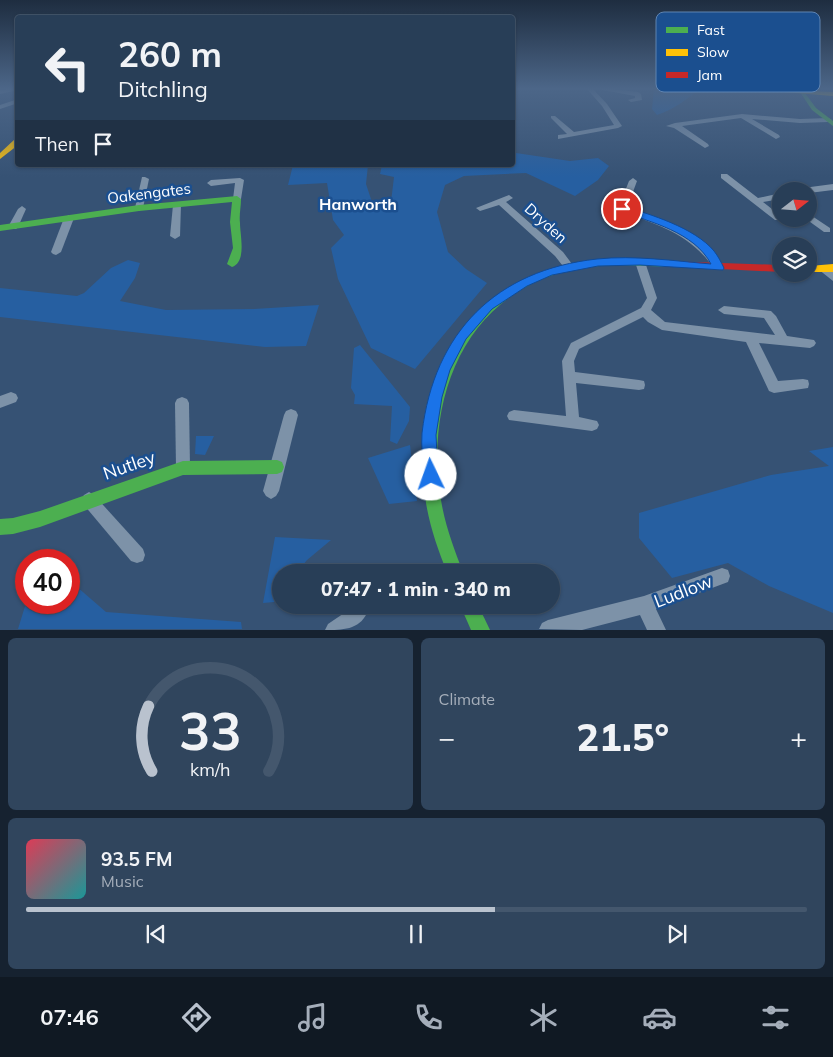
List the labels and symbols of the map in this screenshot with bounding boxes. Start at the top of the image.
legend [656,12,820,92]
text: Fast [697,21,725,39]
text: Slow [697,43,729,61]
text: Jam [697,66,722,84]
street label: Oakengates [106,178,192,208]
north arrow [772,182,818,228]
pin [601,188,643,230]
district label: Hanworth [319,194,397,214]
street label: Dryden [521,199,571,247]
street label: Nutley [100,445,159,485]
position arrow [404,448,456,500]
speed limit sign: 40 [15,549,80,614]
street label: Ludlow [650,569,716,613]

